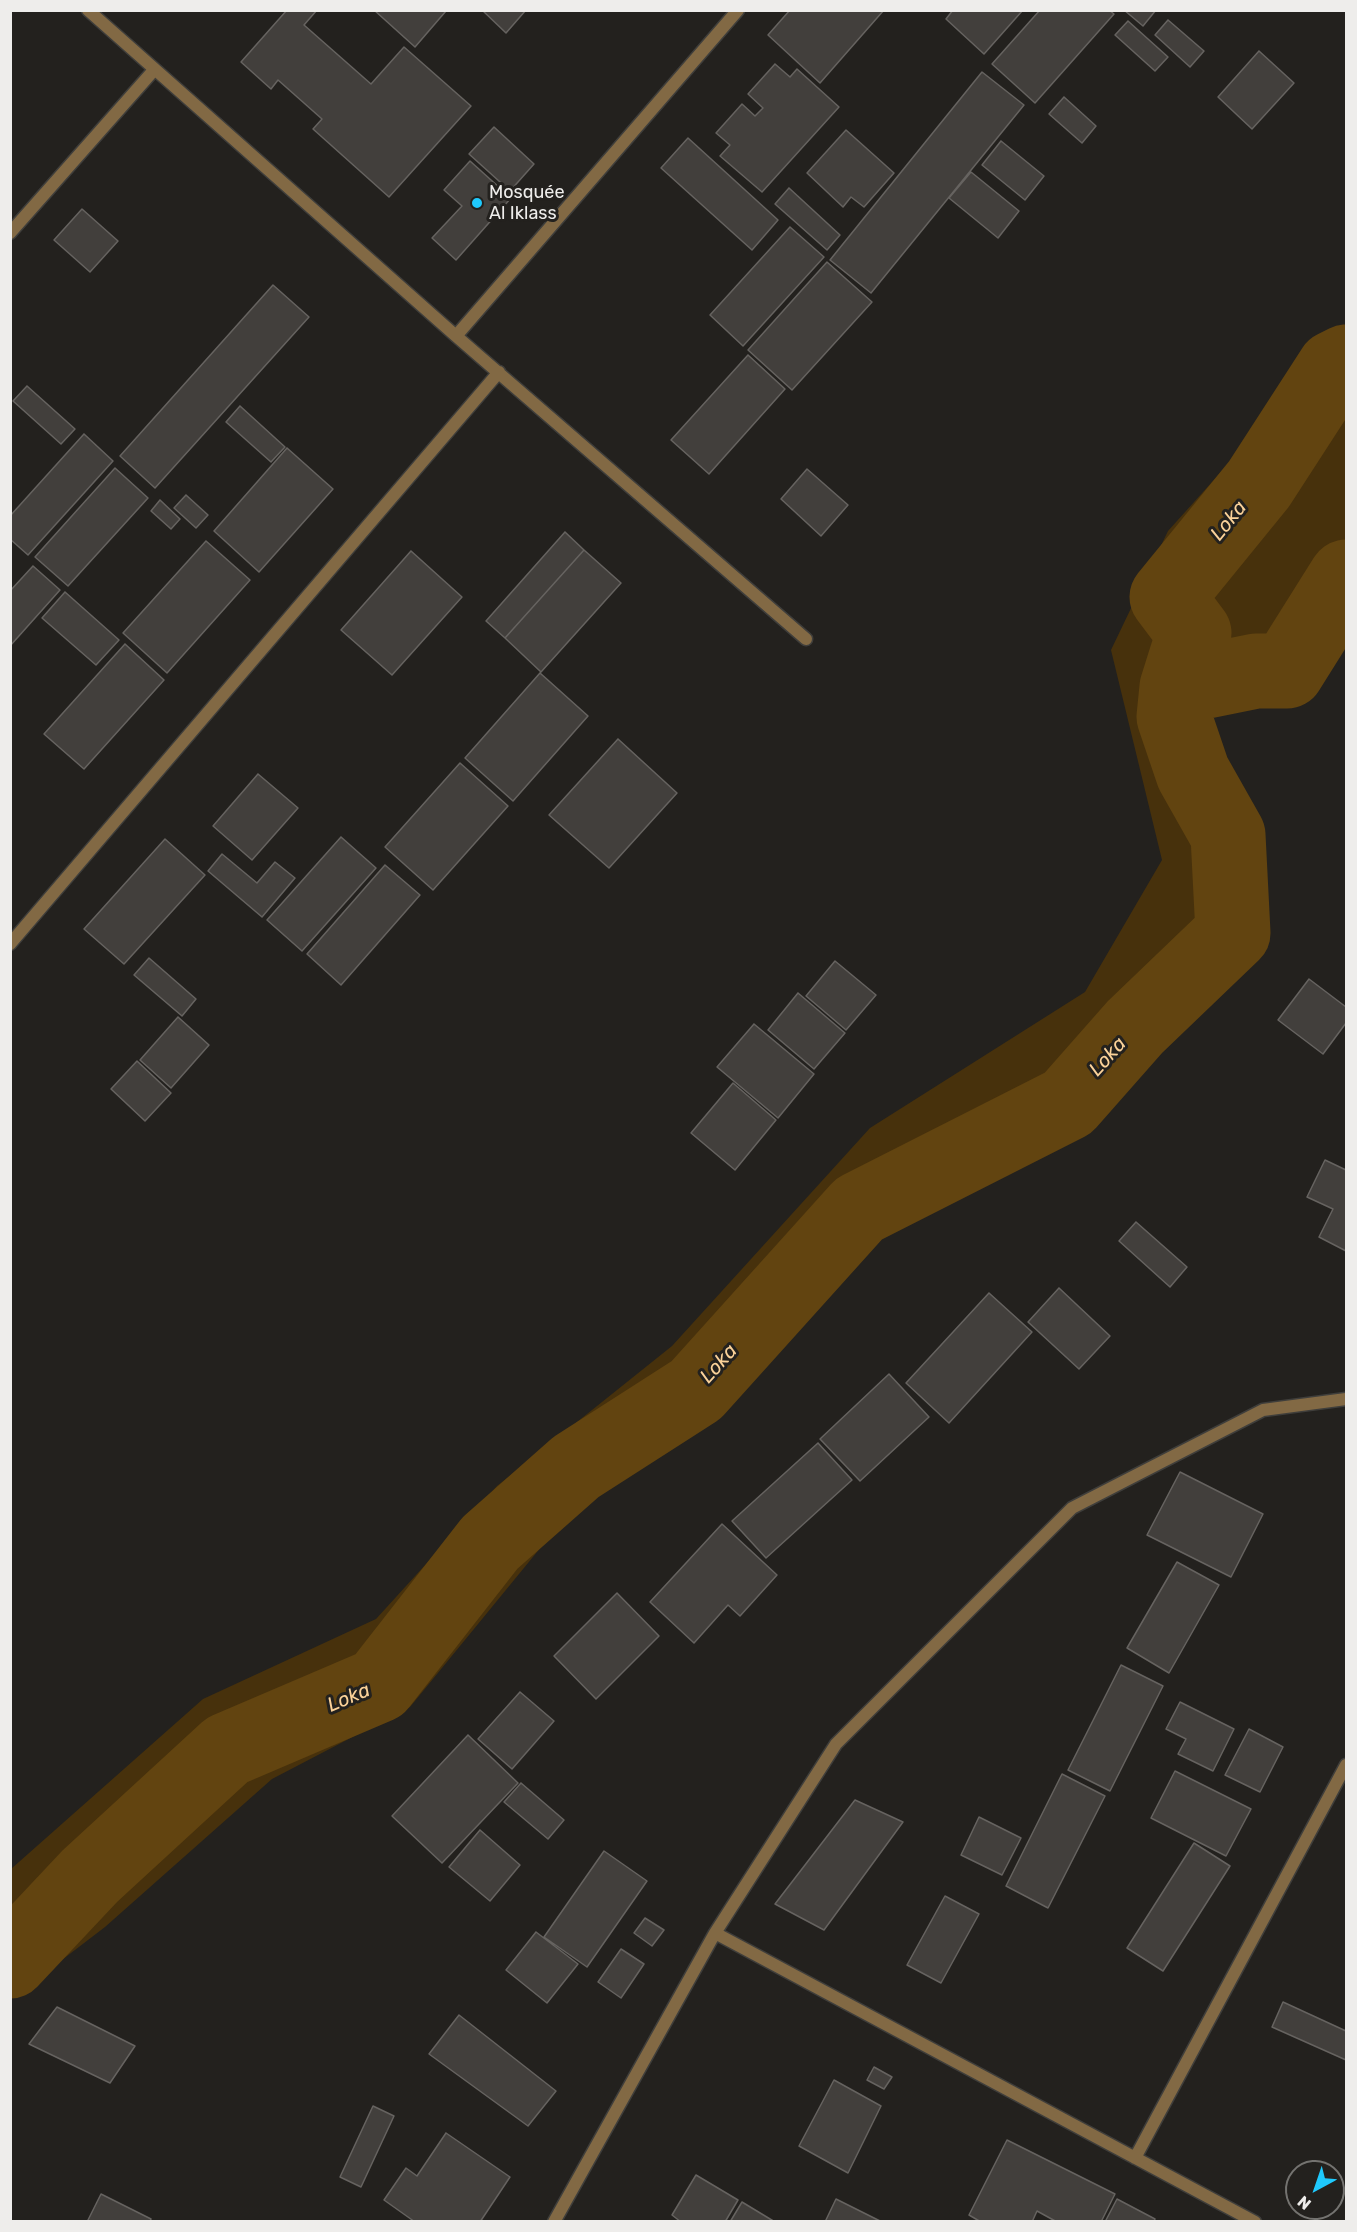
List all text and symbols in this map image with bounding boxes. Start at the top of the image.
place label: Mosquée Al Iklass [489,182,565,224]
marker: Mosquée Al Iklass [470,196,484,210]
water label: Loka [1206,496,1252,546]
water label: Loka [1084,1033,1132,1081]
water label: Loka [695,1340,743,1388]
water label: Loka [324,1678,374,1718]
north arrow [1285,2160,1345,2220]
text: N [1294,2192,1315,2214]

